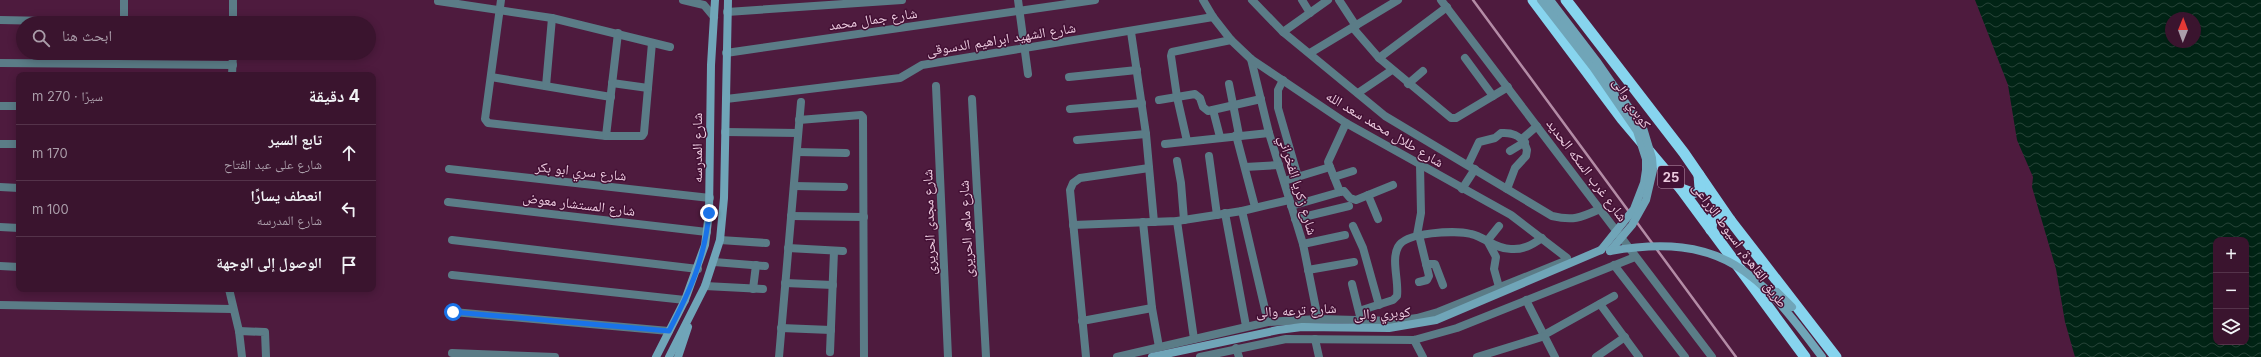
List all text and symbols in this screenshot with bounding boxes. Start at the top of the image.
street label: شارع جمال محمد [828,4,919,35]
north arrow [2165,12,2201,48]
search box [16,16,376,60]
street label: شارع الشهيد ابراهيم الدسوقى [925,18,1077,61]
text: ابحث هنا [62,26,112,45]
icon: search [30,27,52,49]
street label: كوبري والى [1607,74,1655,133]
text: 4 دقيقة [309,86,360,106]
street label: شارع طلال محمد سعد الله [1322,87,1447,172]
text: سيرًا · 270 m [32,88,103,104]
street label: شارع المدرسه [688,113,707,183]
street label: شارع غرب السكه الحديد [1542,115,1632,226]
text: تابع السير [268,130,322,149]
street label: شارع زكريا الفخراني [1272,133,1322,238]
icon: ahead [338,142,360,164]
text: 170 m [32,145,68,161]
text: شارع على عبد الفتاح [224,156,322,172]
street label: شارع سري ابو بكر [533,157,628,187]
road number: 25 [1658,166,1684,188]
street label: شارع مجدى الحريرى [918,169,941,275]
street label: طريق القاهرة, اسيوط الزراعى [1688,179,1792,312]
street label: شارع ماهر الحريرى [954,180,979,278]
text: انعطف يسارًا [250,186,322,205]
street label: شارع المستشار معوض [522,188,636,221]
icon: left [338,198,360,220]
text: 100 m [32,201,69,217]
route end [700,204,718,222]
text: شارع المدرسه [257,212,322,228]
map controls [2213,237,2249,345]
button: + [2213,237,2249,273]
text: الوصول إلى الوجهة [216,253,322,272]
icon: arrive [338,254,360,276]
button: − [2213,273,2249,309]
street label: شارع ترعه والى [1255,299,1337,322]
route start [444,303,462,321]
street label: كوبري والى [1353,303,1411,326]
button: layers [2213,309,2249,345]

